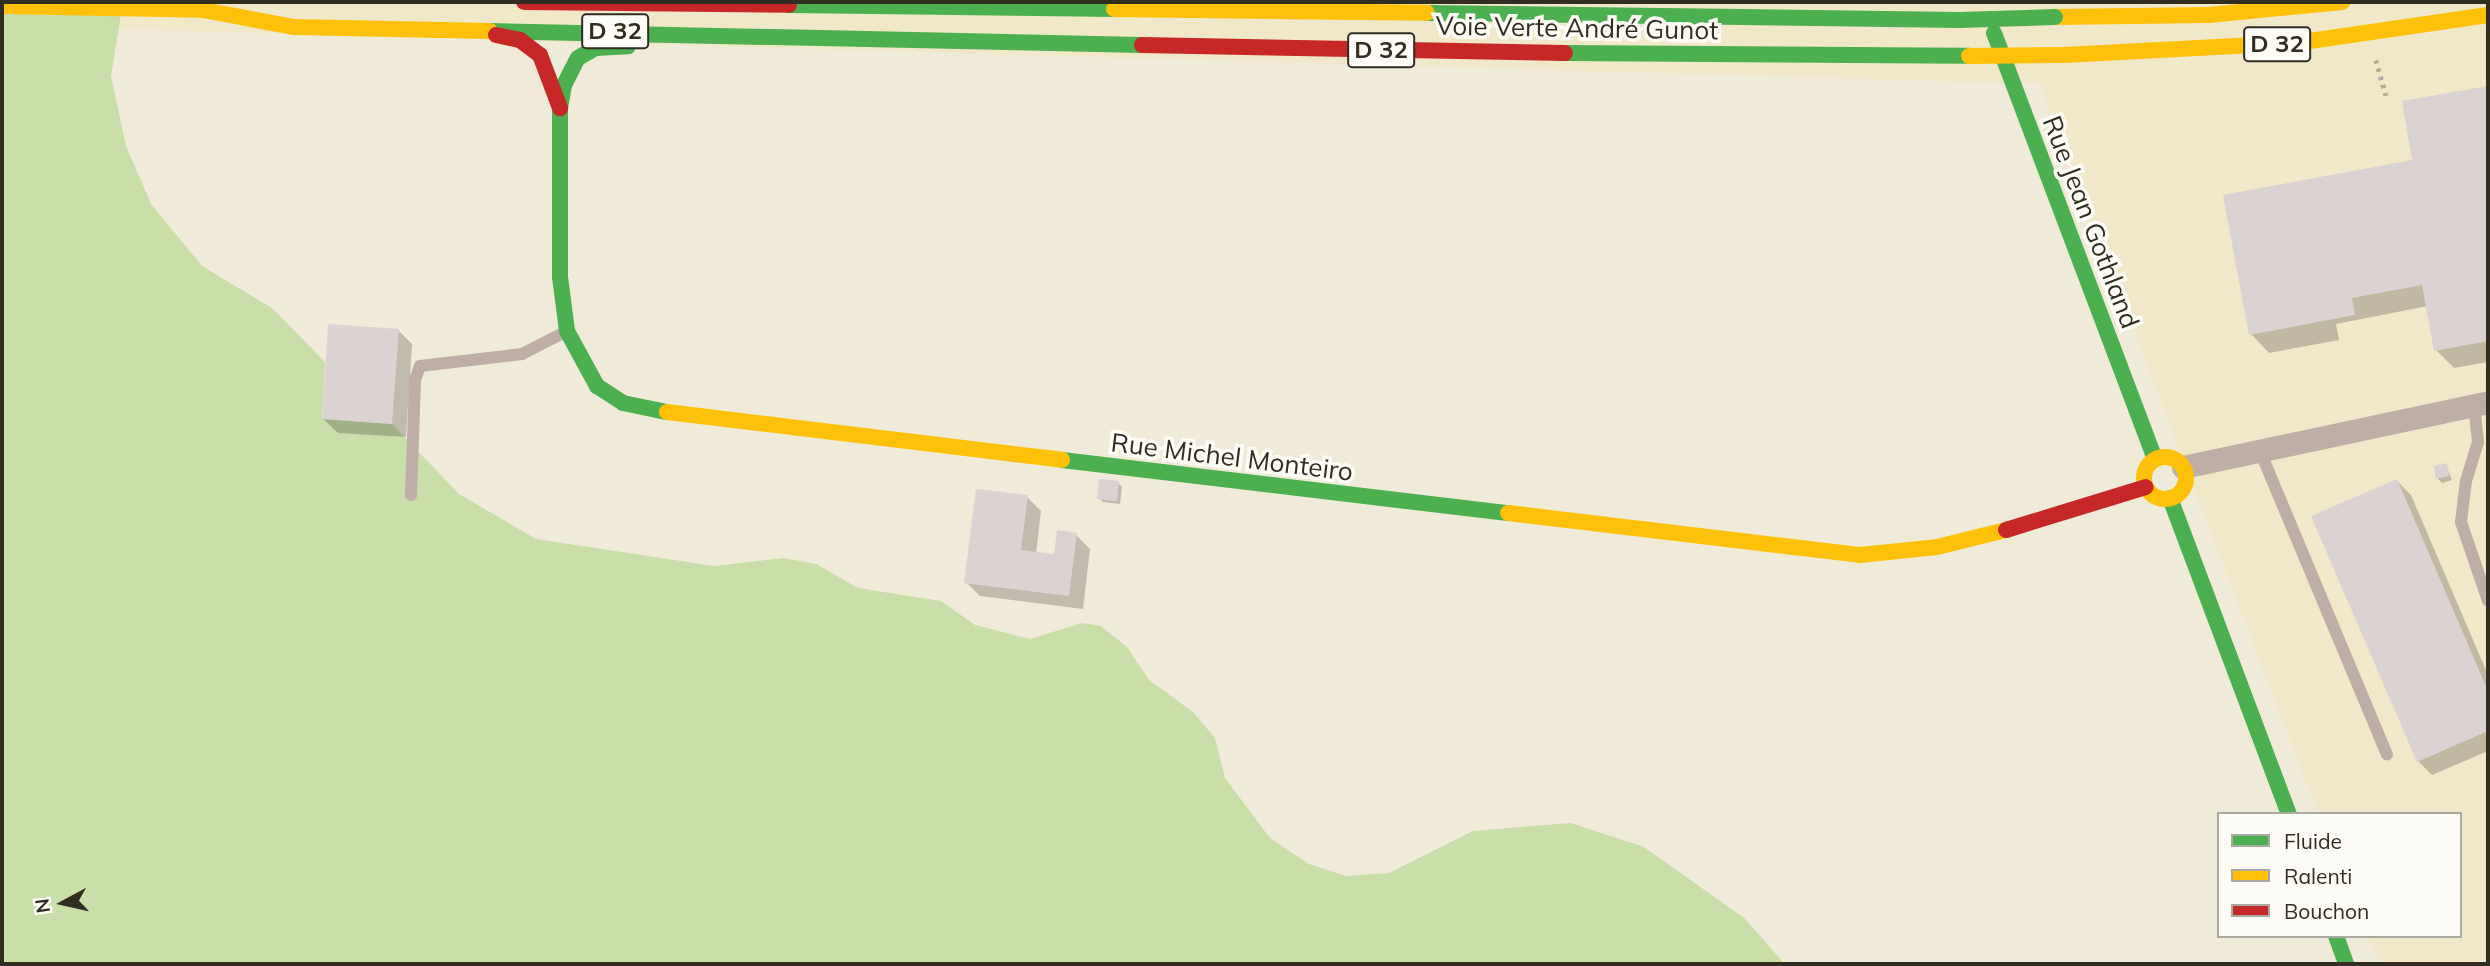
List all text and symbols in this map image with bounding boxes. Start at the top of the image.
street label: Voie Verte André Gunot [1435,10,1719,46]
road number: D 32 [580,11,650,52]
road number: D 32 [2242,24,2312,64]
road number: D 32 [1346,30,1416,70]
street label: Rue Jean Gothland [2036,111,2146,333]
street label: Rue Michel Monteiro [1109,427,1355,487]
legend [2217,812,2462,938]
text: Fluide [2284,828,2342,854]
text: Ralenti [2284,863,2352,889]
north arrow [28,868,98,938]
text: N [29,897,55,915]
text: Bouchon [2284,898,2369,924]

